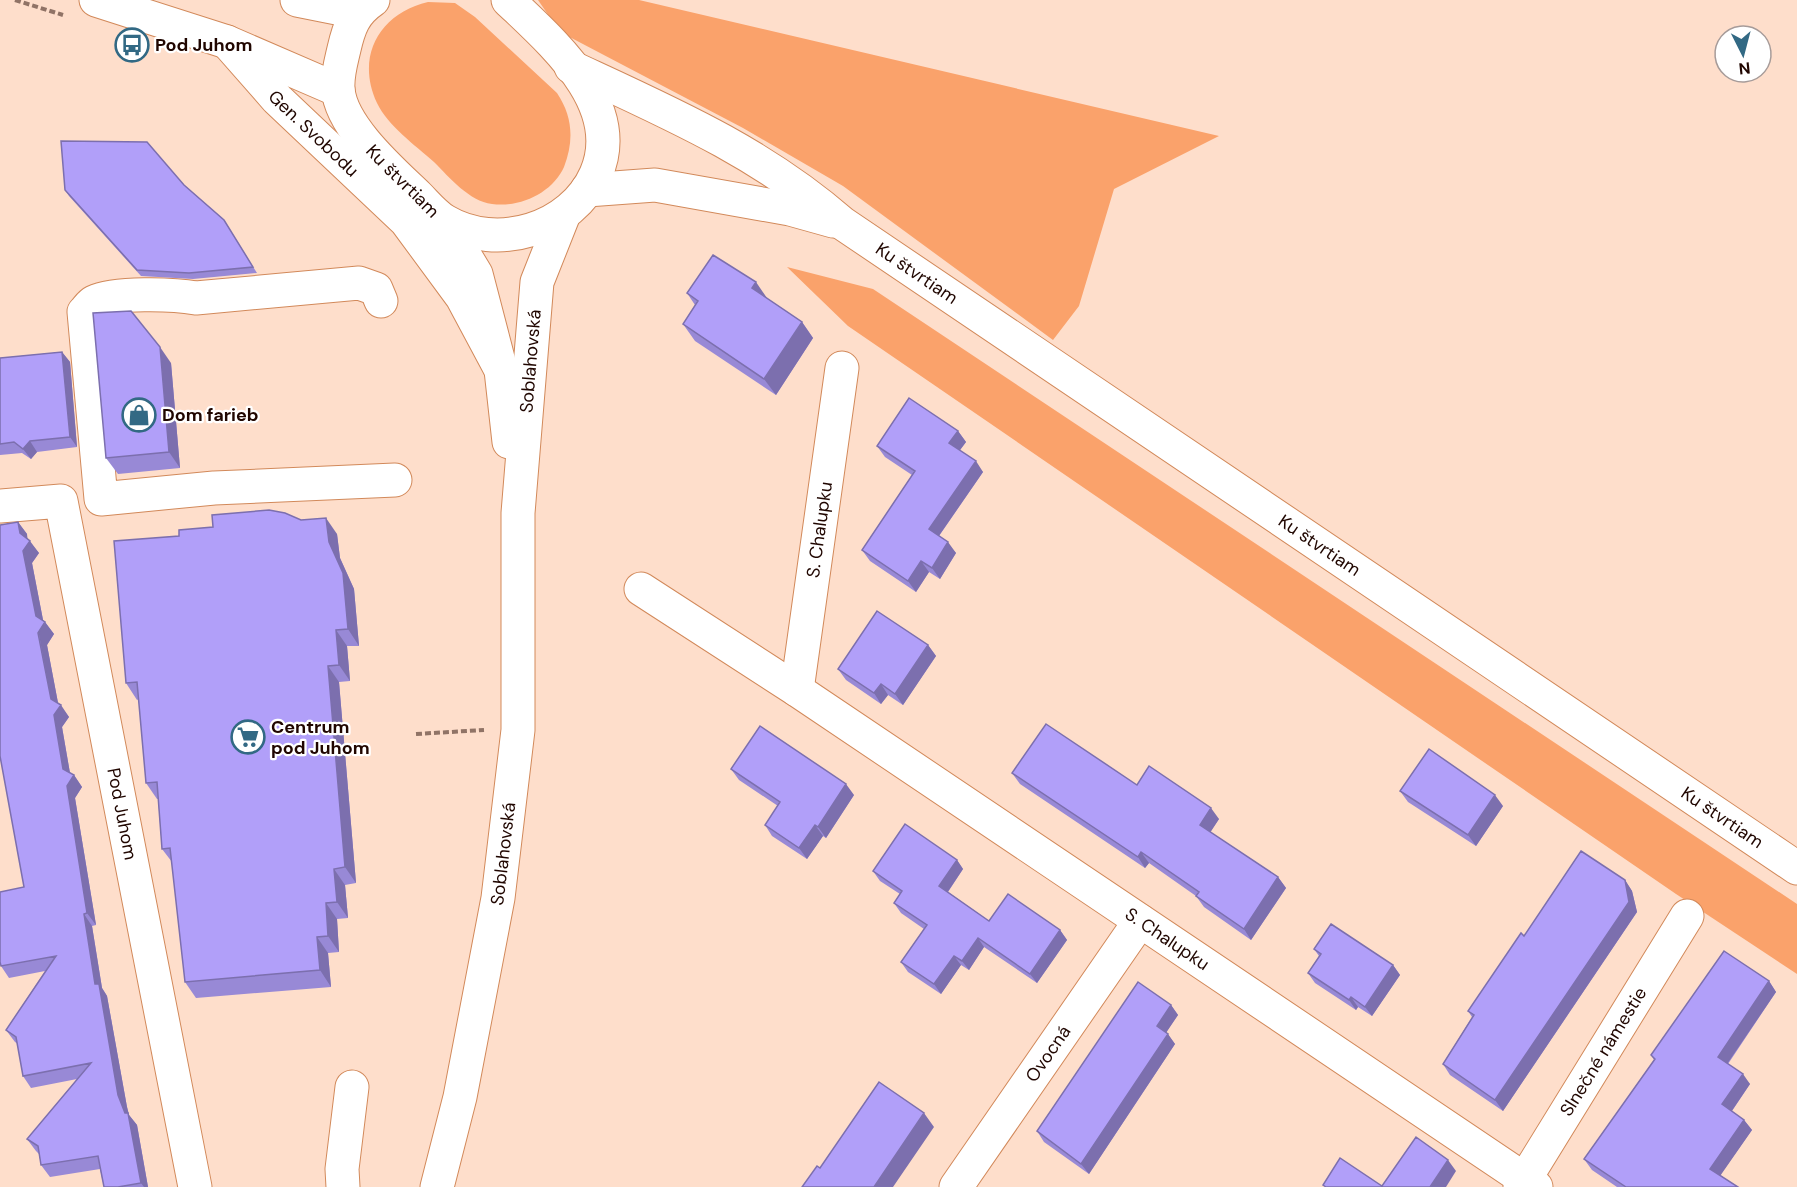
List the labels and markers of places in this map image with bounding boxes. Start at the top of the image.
bus stop icon: Pod Juhom [114,27,150,63]
place label: Pod Juhom [155,33,252,57]
shop icon: Dom farieb [121,397,157,433]
place label: Dom farieb [162,403,259,427]
place label: Centrum pod Juhom [271,715,370,760]
supermarket icon: Centrum pod Juhom [230,719,266,755]

